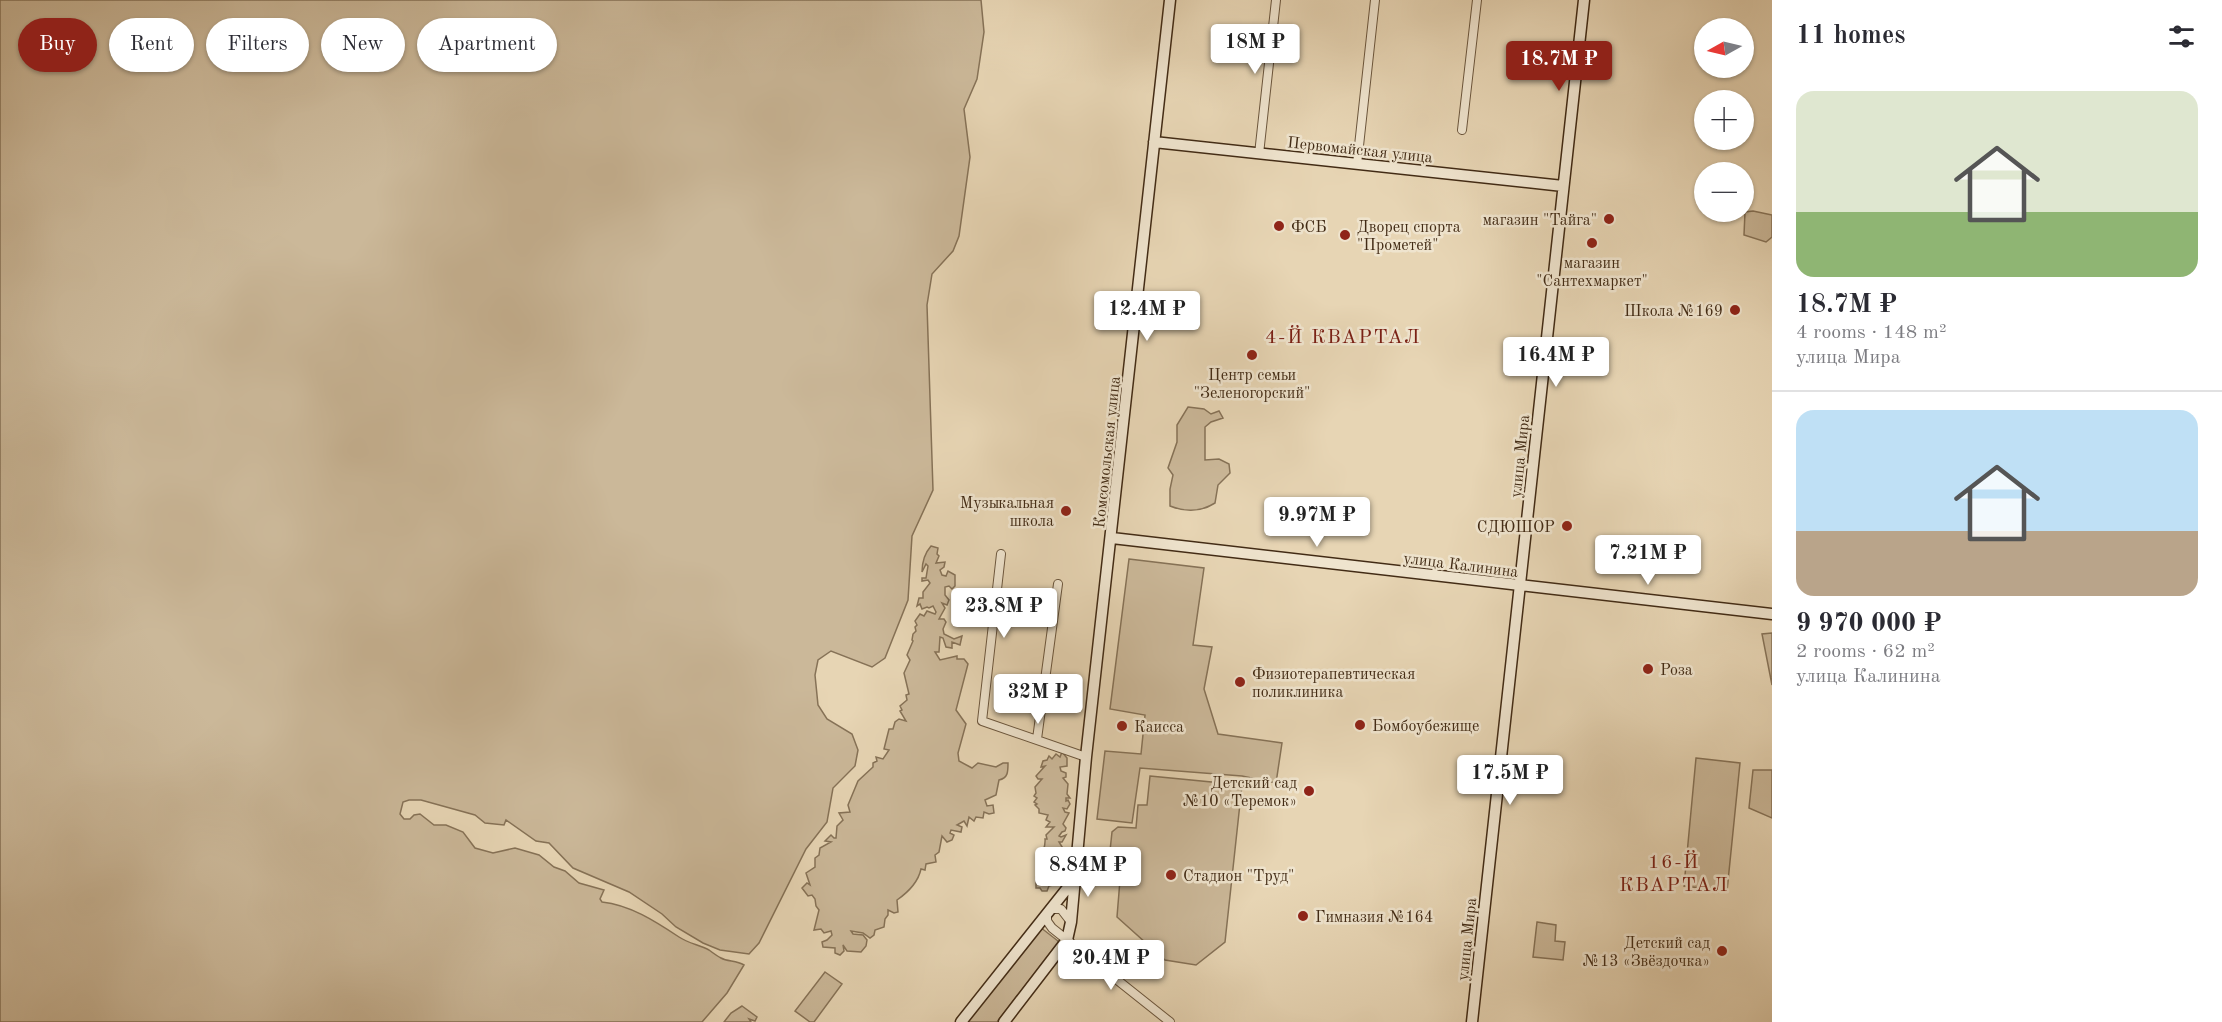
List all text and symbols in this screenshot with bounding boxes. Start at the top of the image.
chip: Buy [18,18,97,72]
chip: Rent [109,18,194,72]
chip: Filters [206,18,309,72]
chip: New [321,18,405,72]
chip: Apartment [417,18,557,72]
north arrow [1694,18,1754,78]
map controls [1694,18,1754,222]
icon: filters [2165,20,2198,53]
text: 11 homes [1796,23,1905,49]
pin: 18M ₽ [1213,24,1297,75]
text: 18M ₽ [1225,33,1285,53]
pin: 18.7M ₽ [1504,41,1614,92]
text: 18.7M ₽ [1520,50,1598,70]
button: + [1694,90,1754,150]
icon: home [1943,130,2051,238]
street label: Первомайская улица [1286,135,1433,167]
button: − [1694,162,1754,222]
marker: магазин "Тайга" [1602,212,1616,226]
place label: магазин "Тайга" [1483,213,1597,229]
marker: ФСБ [1272,219,1286,233]
place label: ФСБ [1291,220,1327,236]
place label: Дворец спорта "Прометей" [1357,220,1461,254]
marker: Дворец спорта "Прометей" [1338,228,1352,242]
marker: магазин "Сантехмаркет" [1585,236,1599,250]
place label: магазин "Сантехмаркет" [1536,256,1648,290]
pin: 12.4M ₽ [1092,291,1202,342]
text: 18.7M ₽ [1796,292,1897,318]
text: 12.4M ₽ [1108,300,1186,320]
marker: Школа №169 [1728,303,1742,317]
place label: Школа №169 [1624,304,1723,320]
text: 4 rooms · 148 m² [1796,323,1946,343]
district label: 4-Й КВАРТАЛ [1265,325,1421,348]
pin: 16.4M ₽ [1501,337,1611,388]
text: 16.4M ₽ [1517,346,1595,366]
marker: Центр семьи "Зеленогорский" [1245,348,1259,362]
text: улица Мира [1796,348,1901,368]
place label: Центр семьи "Зеленогорский" [1194,368,1310,402]
street label: Комсомольская улица [1092,375,1124,529]
street label: улица Мира [1509,414,1533,499]
icon: home [1943,449,2051,557]
place label: Музыкальная школа [960,496,1054,530]
pin: 9.97M ₽ [1262,497,1372,548]
marker: Музыкальная школа [1059,504,1073,518]
text: 9.97M ₽ [1278,506,1356,526]
marker: СДЮШОР [1560,519,1574,533]
place label: СДЮШОР [1477,520,1555,536]
pin: 7.21M ₽ [1593,535,1703,586]
text: 7.21M ₽ [1609,544,1687,564]
street label: улица Калинина [1402,551,1519,581]
pin: 23.8M ₽ [949,588,1059,639]
text: 23.8M ₽ [965,597,1043,617]
text: 9 970 000 ₽ [1796,611,1942,637]
text: 2 rooms · 62 m² [1796,642,1935,662]
marker: Роза [1641,662,1655,676]
place label: Роза [1660,663,1693,679]
place label: Физиотерапевтическая поликлиника [1252,667,1415,701]
text: улица Калинина [1796,667,1941,687]
pin: 32M ₽ [996,674,1080,725]
marker: Физиотерапевтическая поликлиника [1233,675,1247,689]
text: 32M ₽ [1008,683,1068,703]
marker: Бомбоубежище [1353,718,1367,732]
marker: Каисса [1115,719,1129,733]
place label: Бомбоубежище [1372,719,1479,735]
place label: Каисса [1134,720,1184,736]
pin: 17.5M ₽ [1455,755,1565,806]
text: 17.5M ₽ [1471,764,1549,784]
place label: Детский сад №10 «Теремок» [1183,776,1297,810]
marker: Детский сад №10 «Теремок» [1302,784,1316,798]
pin: 8.84M ₽ [1033,847,1143,898]
district label: 16-Й КВАРТАЛ [1619,850,1729,896]
text: 8.84M ₽ [1049,856,1127,876]
marker: Стадион "Труд" [1164,868,1178,882]
place label: Стадион "Труд" [1183,869,1294,885]
street label: улица Мира [1456,897,1480,982]
marker: Гимназия №164 [1296,909,1310,923]
place label: Гимназия №164 [1315,910,1433,926]
place label: Детский сад №13 «Звёздочка» [1583,936,1710,970]
pin: 20.4M ₽ [1056,940,1166,991]
marker: Детский сад №13 «Звёздочка» [1715,944,1729,958]
text: 20.4M ₽ [1072,949,1150,969]

